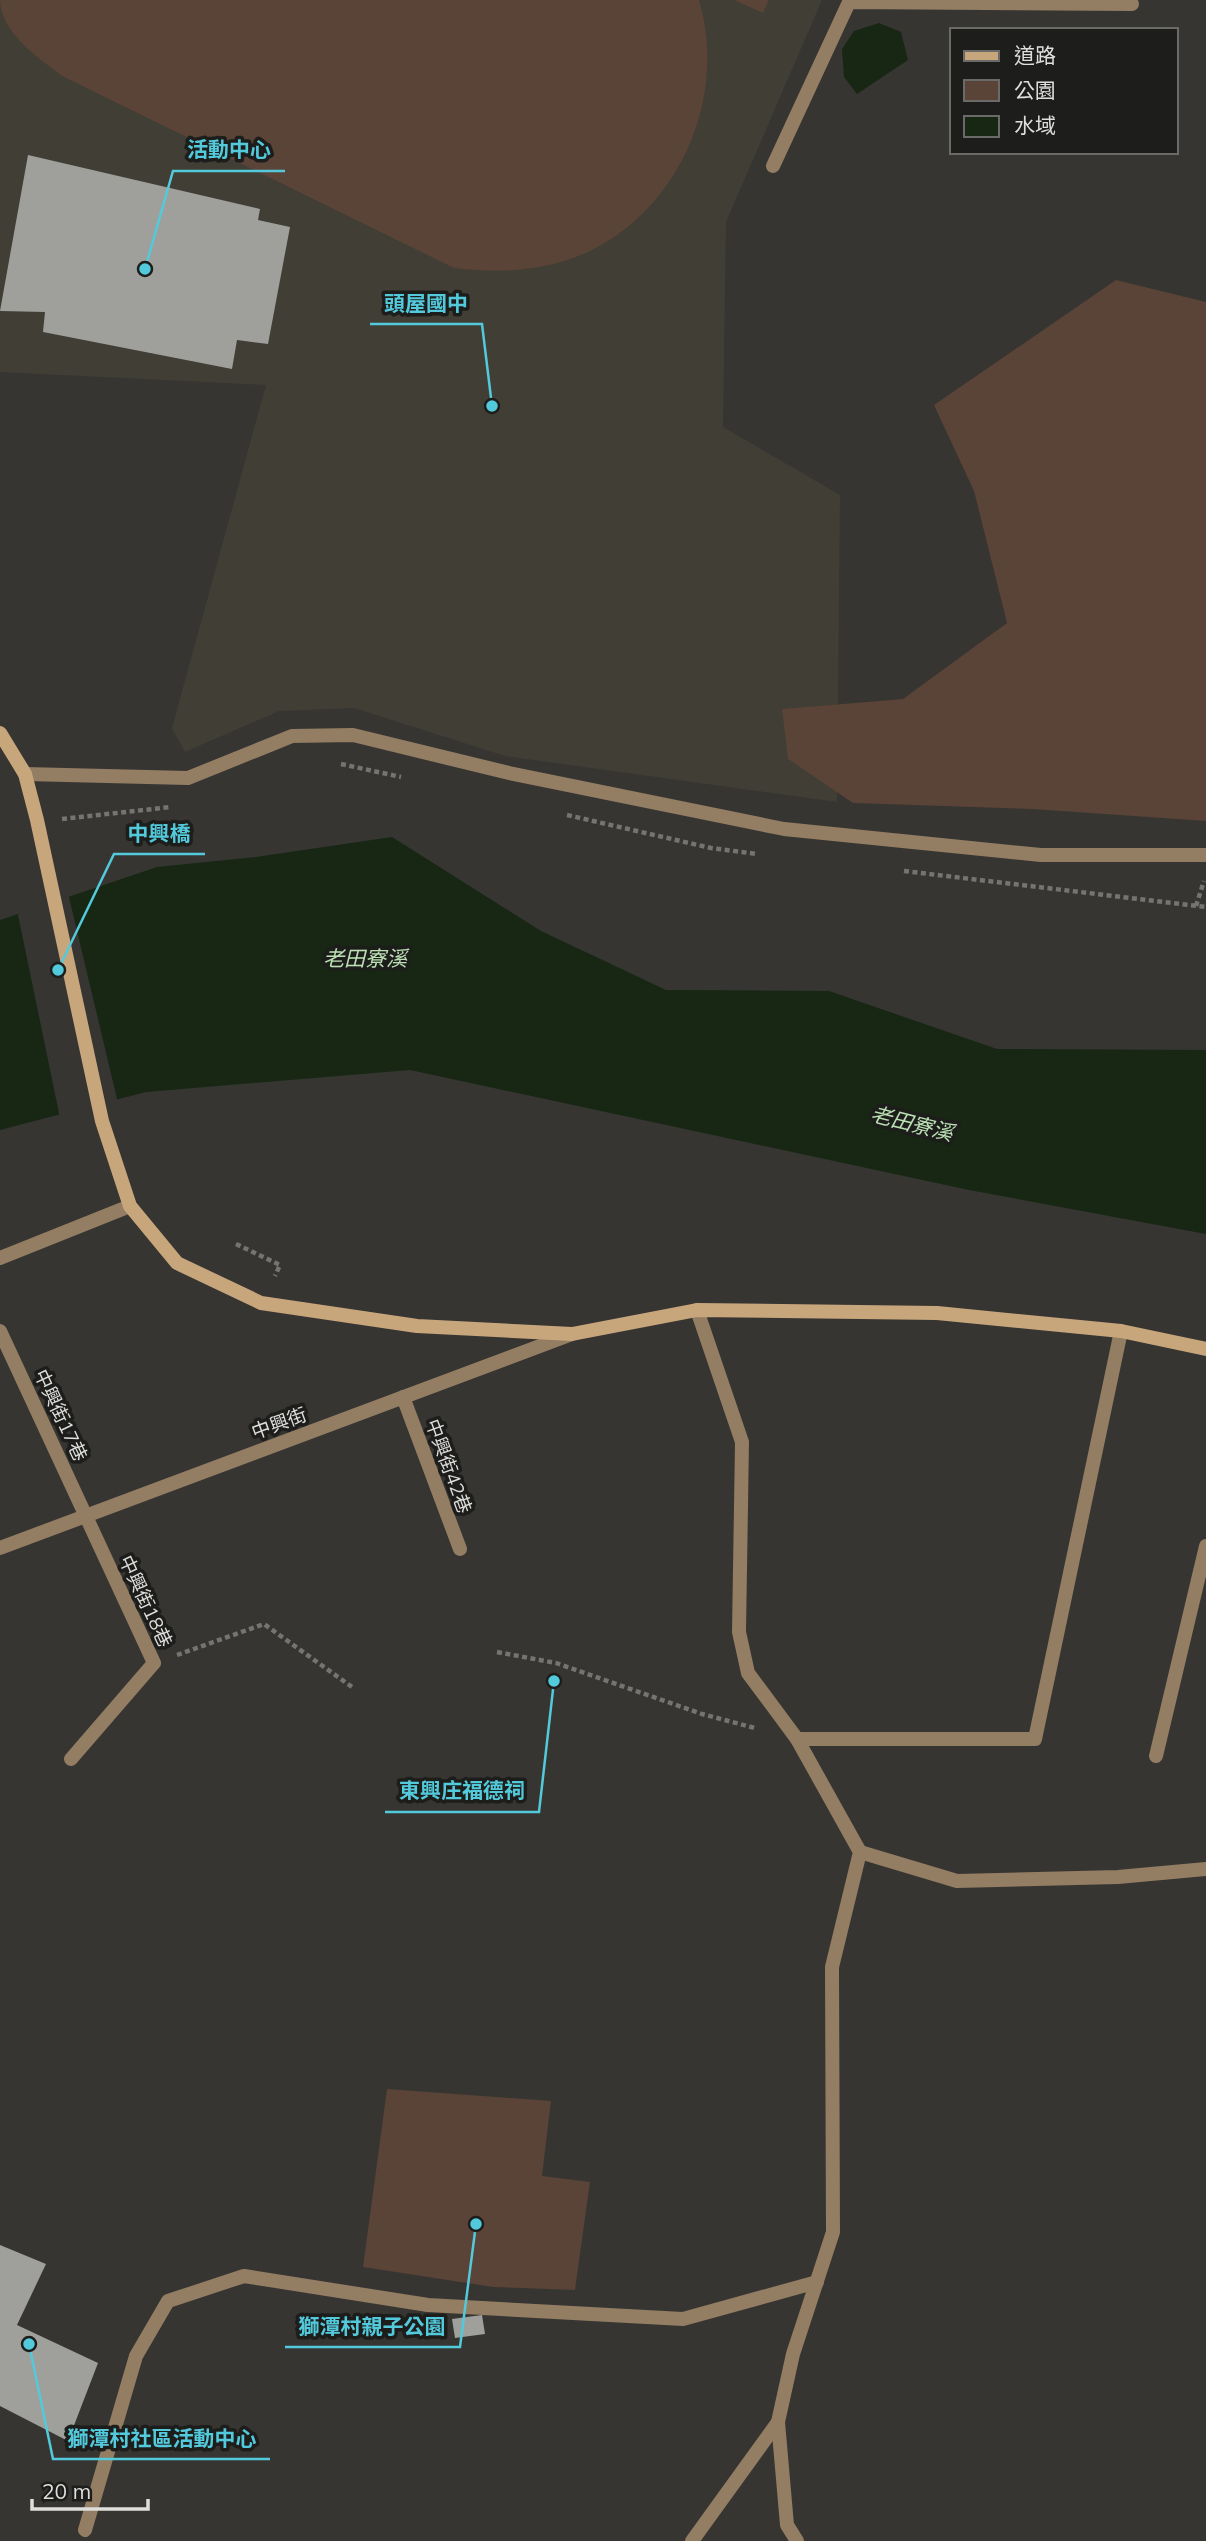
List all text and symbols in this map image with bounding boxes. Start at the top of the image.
legend [950,28,1178,154]
text: 道路 [1014,42,1056,68]
text: 公園 [1014,77,1056,103]
text: 水域 [1014,112,1056,138]
callout: 活動中心 [173,129,285,171]
text: 活動中心 [187,136,271,162]
callout: 頭屋國中 [370,282,482,324]
text: 頭屋國中 [384,290,468,316]
callout: 中興橋 [114,812,205,854]
text: 中興橋 [128,820,191,846]
water label: 老田寮溪 [323,945,410,971]
water label: 老田寮溪 [868,1100,959,1147]
street label: 中興街17巷 [29,1365,93,1465]
street label: 中興街 [248,1402,310,1444]
street label: 中興街42巷 [421,1415,477,1517]
street label: 中興街18巷 [114,1551,178,1651]
callout: 東興庄福德祠 [385,1770,539,1812]
text: 東興庄福德祠 [399,1777,525,1803]
callout: 獅潭村親子公園 [285,2305,460,2347]
text: 獅潭村親子公園 [299,2313,446,2339]
callout: 獅潭村社區活動中心 [53,2417,270,2459]
text: 獅潭村社區活動中心 [68,2425,257,2451]
scale bar [32,2468,147,2512]
text: 20 m [42,2478,91,2504]

